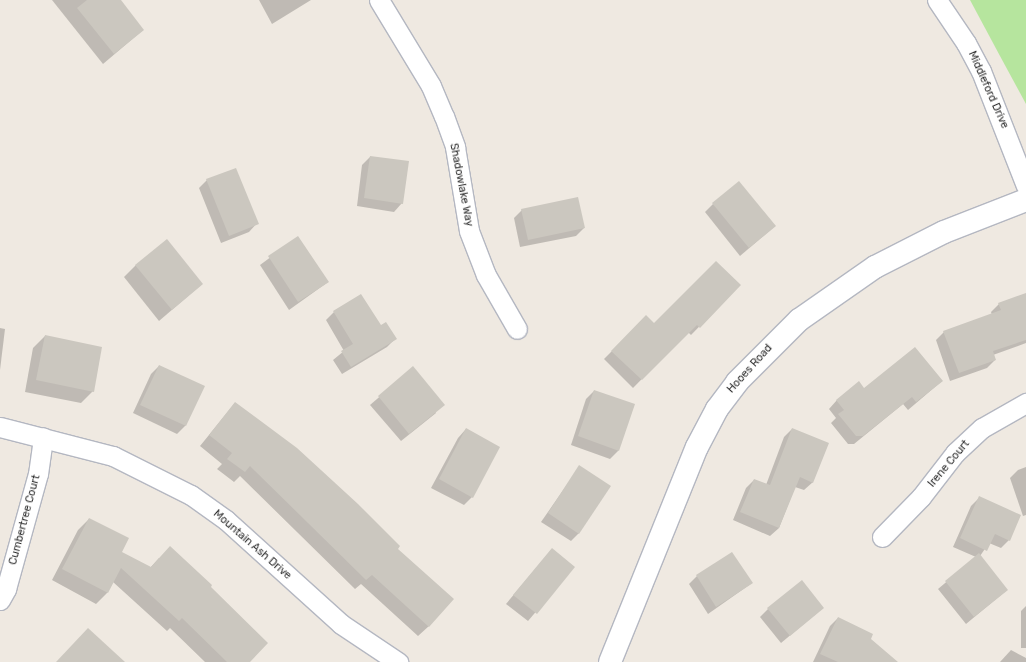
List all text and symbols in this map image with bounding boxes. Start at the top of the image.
street label: Middleford Drive [965,49,1011,131]
street label: Shadowlake Way [446,142,476,228]
street label: Hooes Road [725,342,775,396]
street label: Irene Court [925,438,973,490]
street label: Cumbertree Court [7,474,43,566]
street label: Mountain Ash Drive [210,507,294,583]

